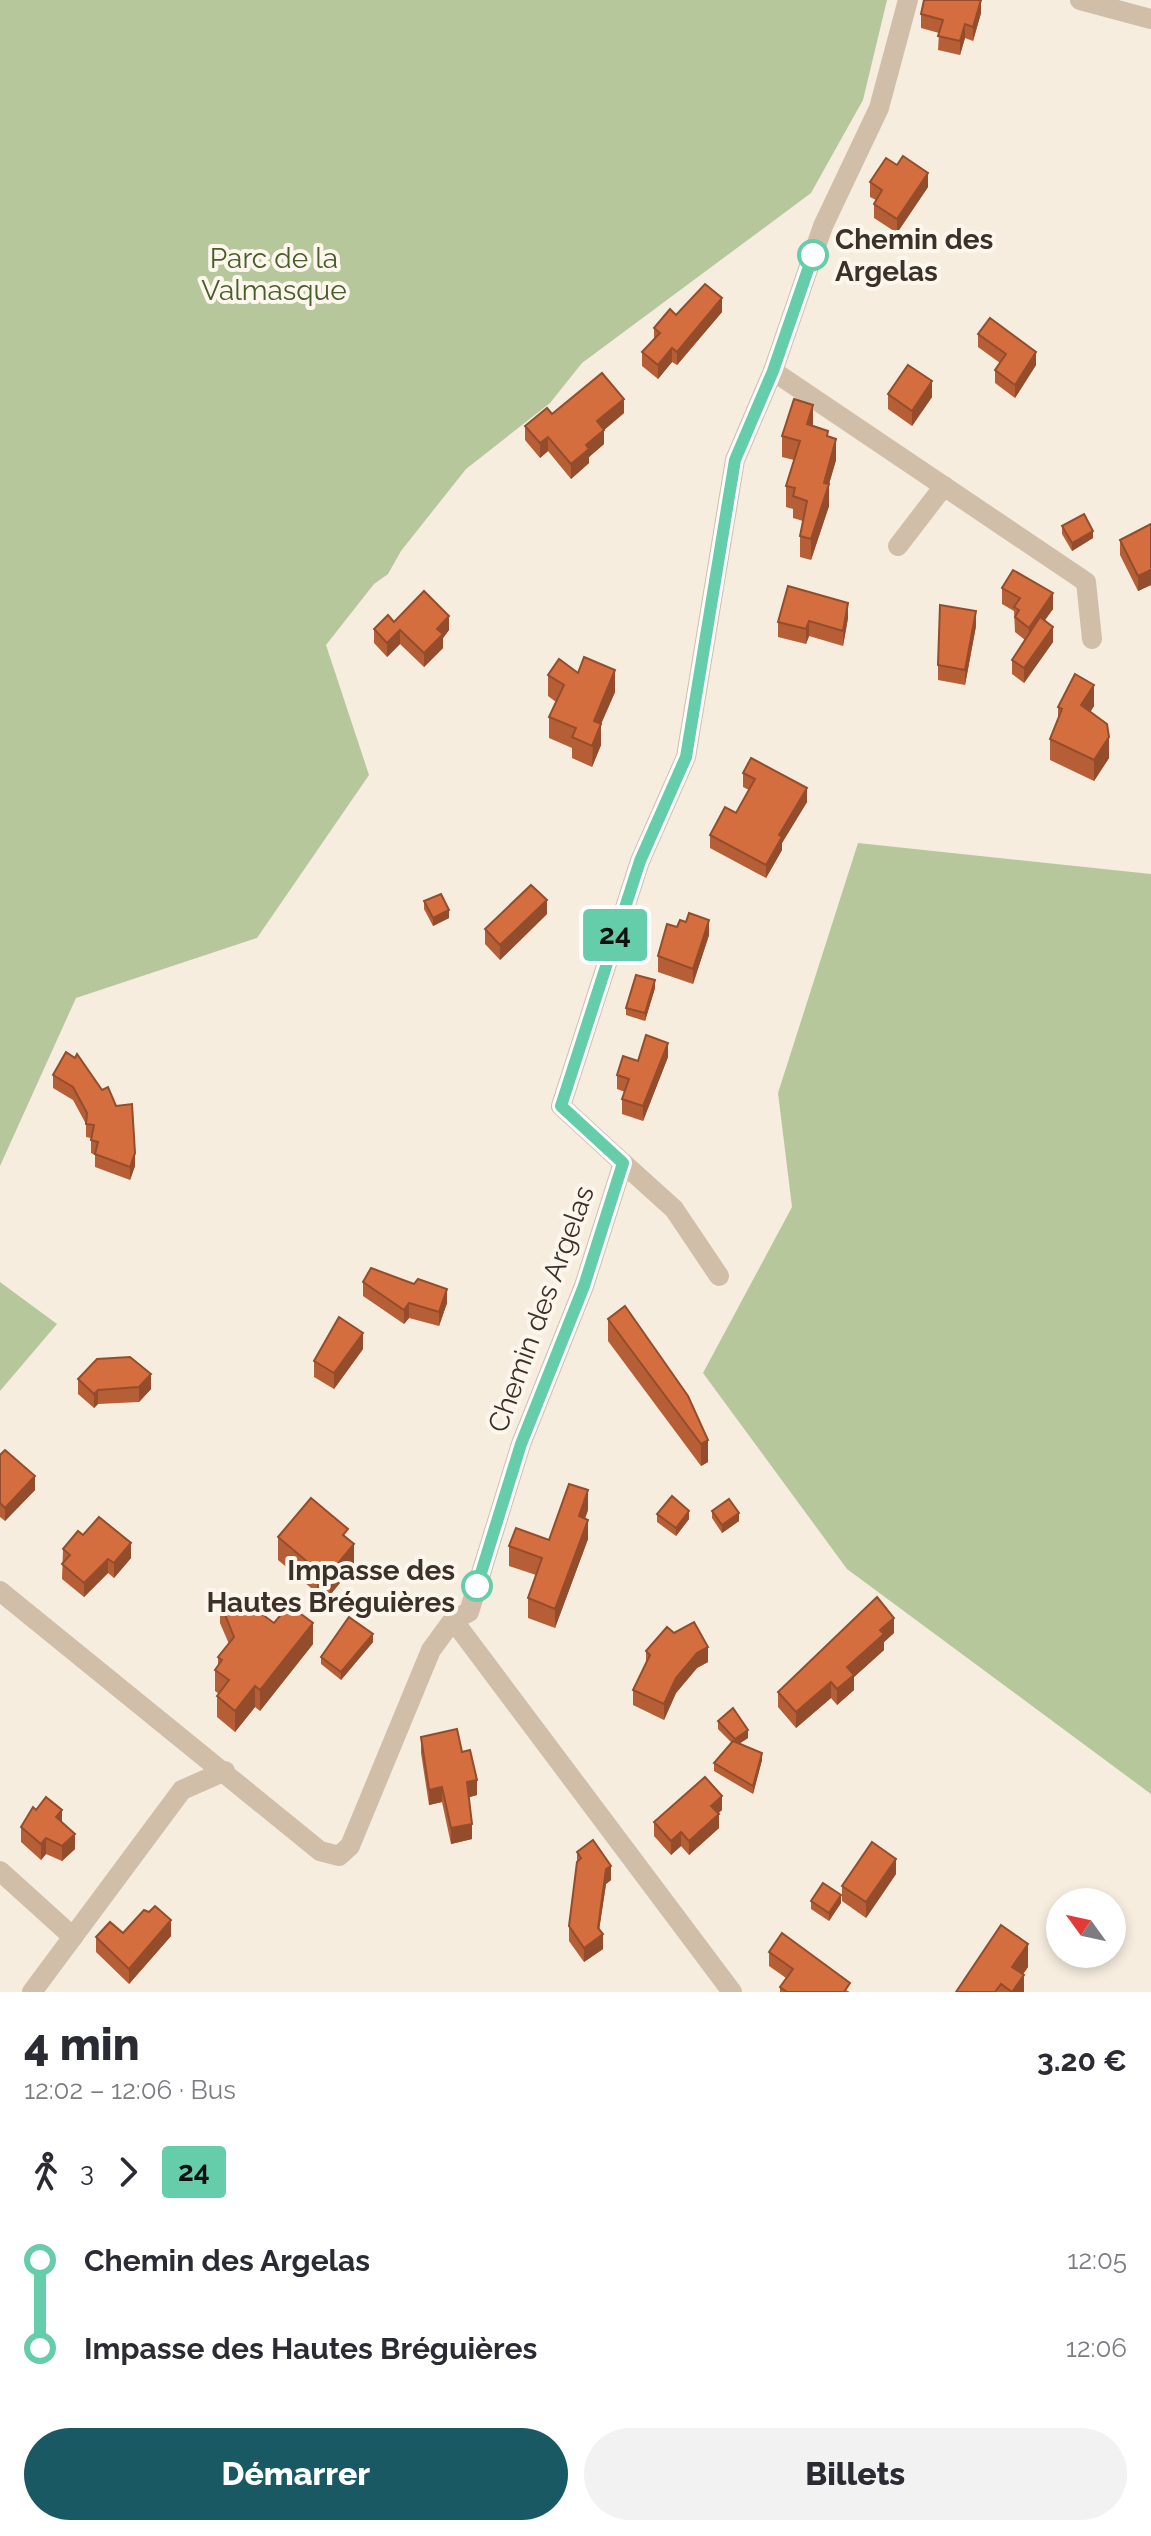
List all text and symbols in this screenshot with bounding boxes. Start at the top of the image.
place label: Chemin des Argelas [835,223,993,288]
marker: Chemin des Argelas [798,240,828,270]
park label: Parc de la Valmasque [201,242,347,307]
line badge: 24 [579,909,651,961]
text: 24 [599,918,631,951]
street label: Chemin des Argelas [481,1181,601,1437]
place label: Impasse des Hautes Bréguières [206,1554,455,1619]
marker: Impasse des Hautes Bréguières [462,1571,492,1601]
north arrow [1046,1888,1126,1968]
map controls [1046,1888,1126,1968]
text: 4 min [24,2019,140,2070]
text: 3.20 € [1037,2043,1127,2078]
text: 12:02 – 12:06 · Bus [24,2075,236,2105]
icon: walk [24,2150,68,2194]
icon: forward [106,2150,150,2194]
text: 24 [178,2155,210,2188]
text: 3 [80,2157,94,2187]
text: Chemin des Argelas [84,2243,370,2278]
text: 12:05 [1067,2245,1127,2275]
text: Impasse des Hautes Bréguières [84,2331,537,2366]
text: 12:06 [1066,2333,1127,2363]
button: Démarrer [24,2428,568,2520]
button: Billets [584,2428,1127,2520]

